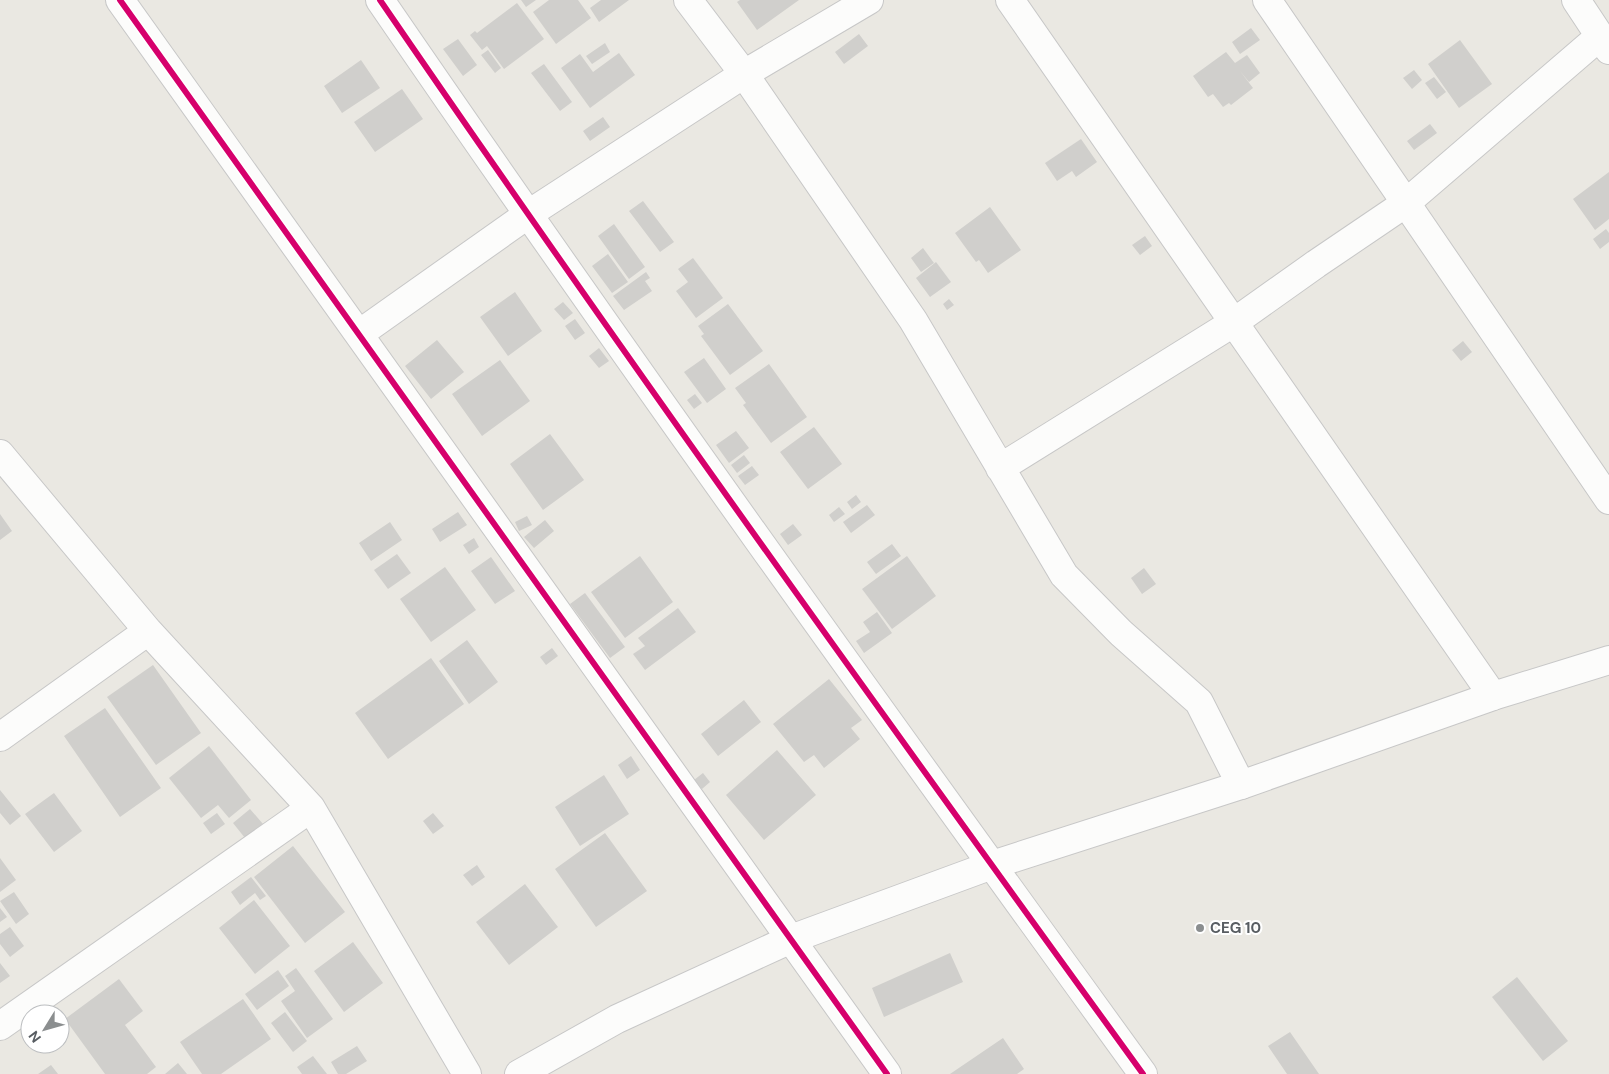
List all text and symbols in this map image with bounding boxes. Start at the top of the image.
place label: CEG 10 [1210,918,1261,938]
marker: CEG 10 [1194,922,1206,934]
north arrow [20,1004,70,1054]
text: N [24,1027,45,1046]

